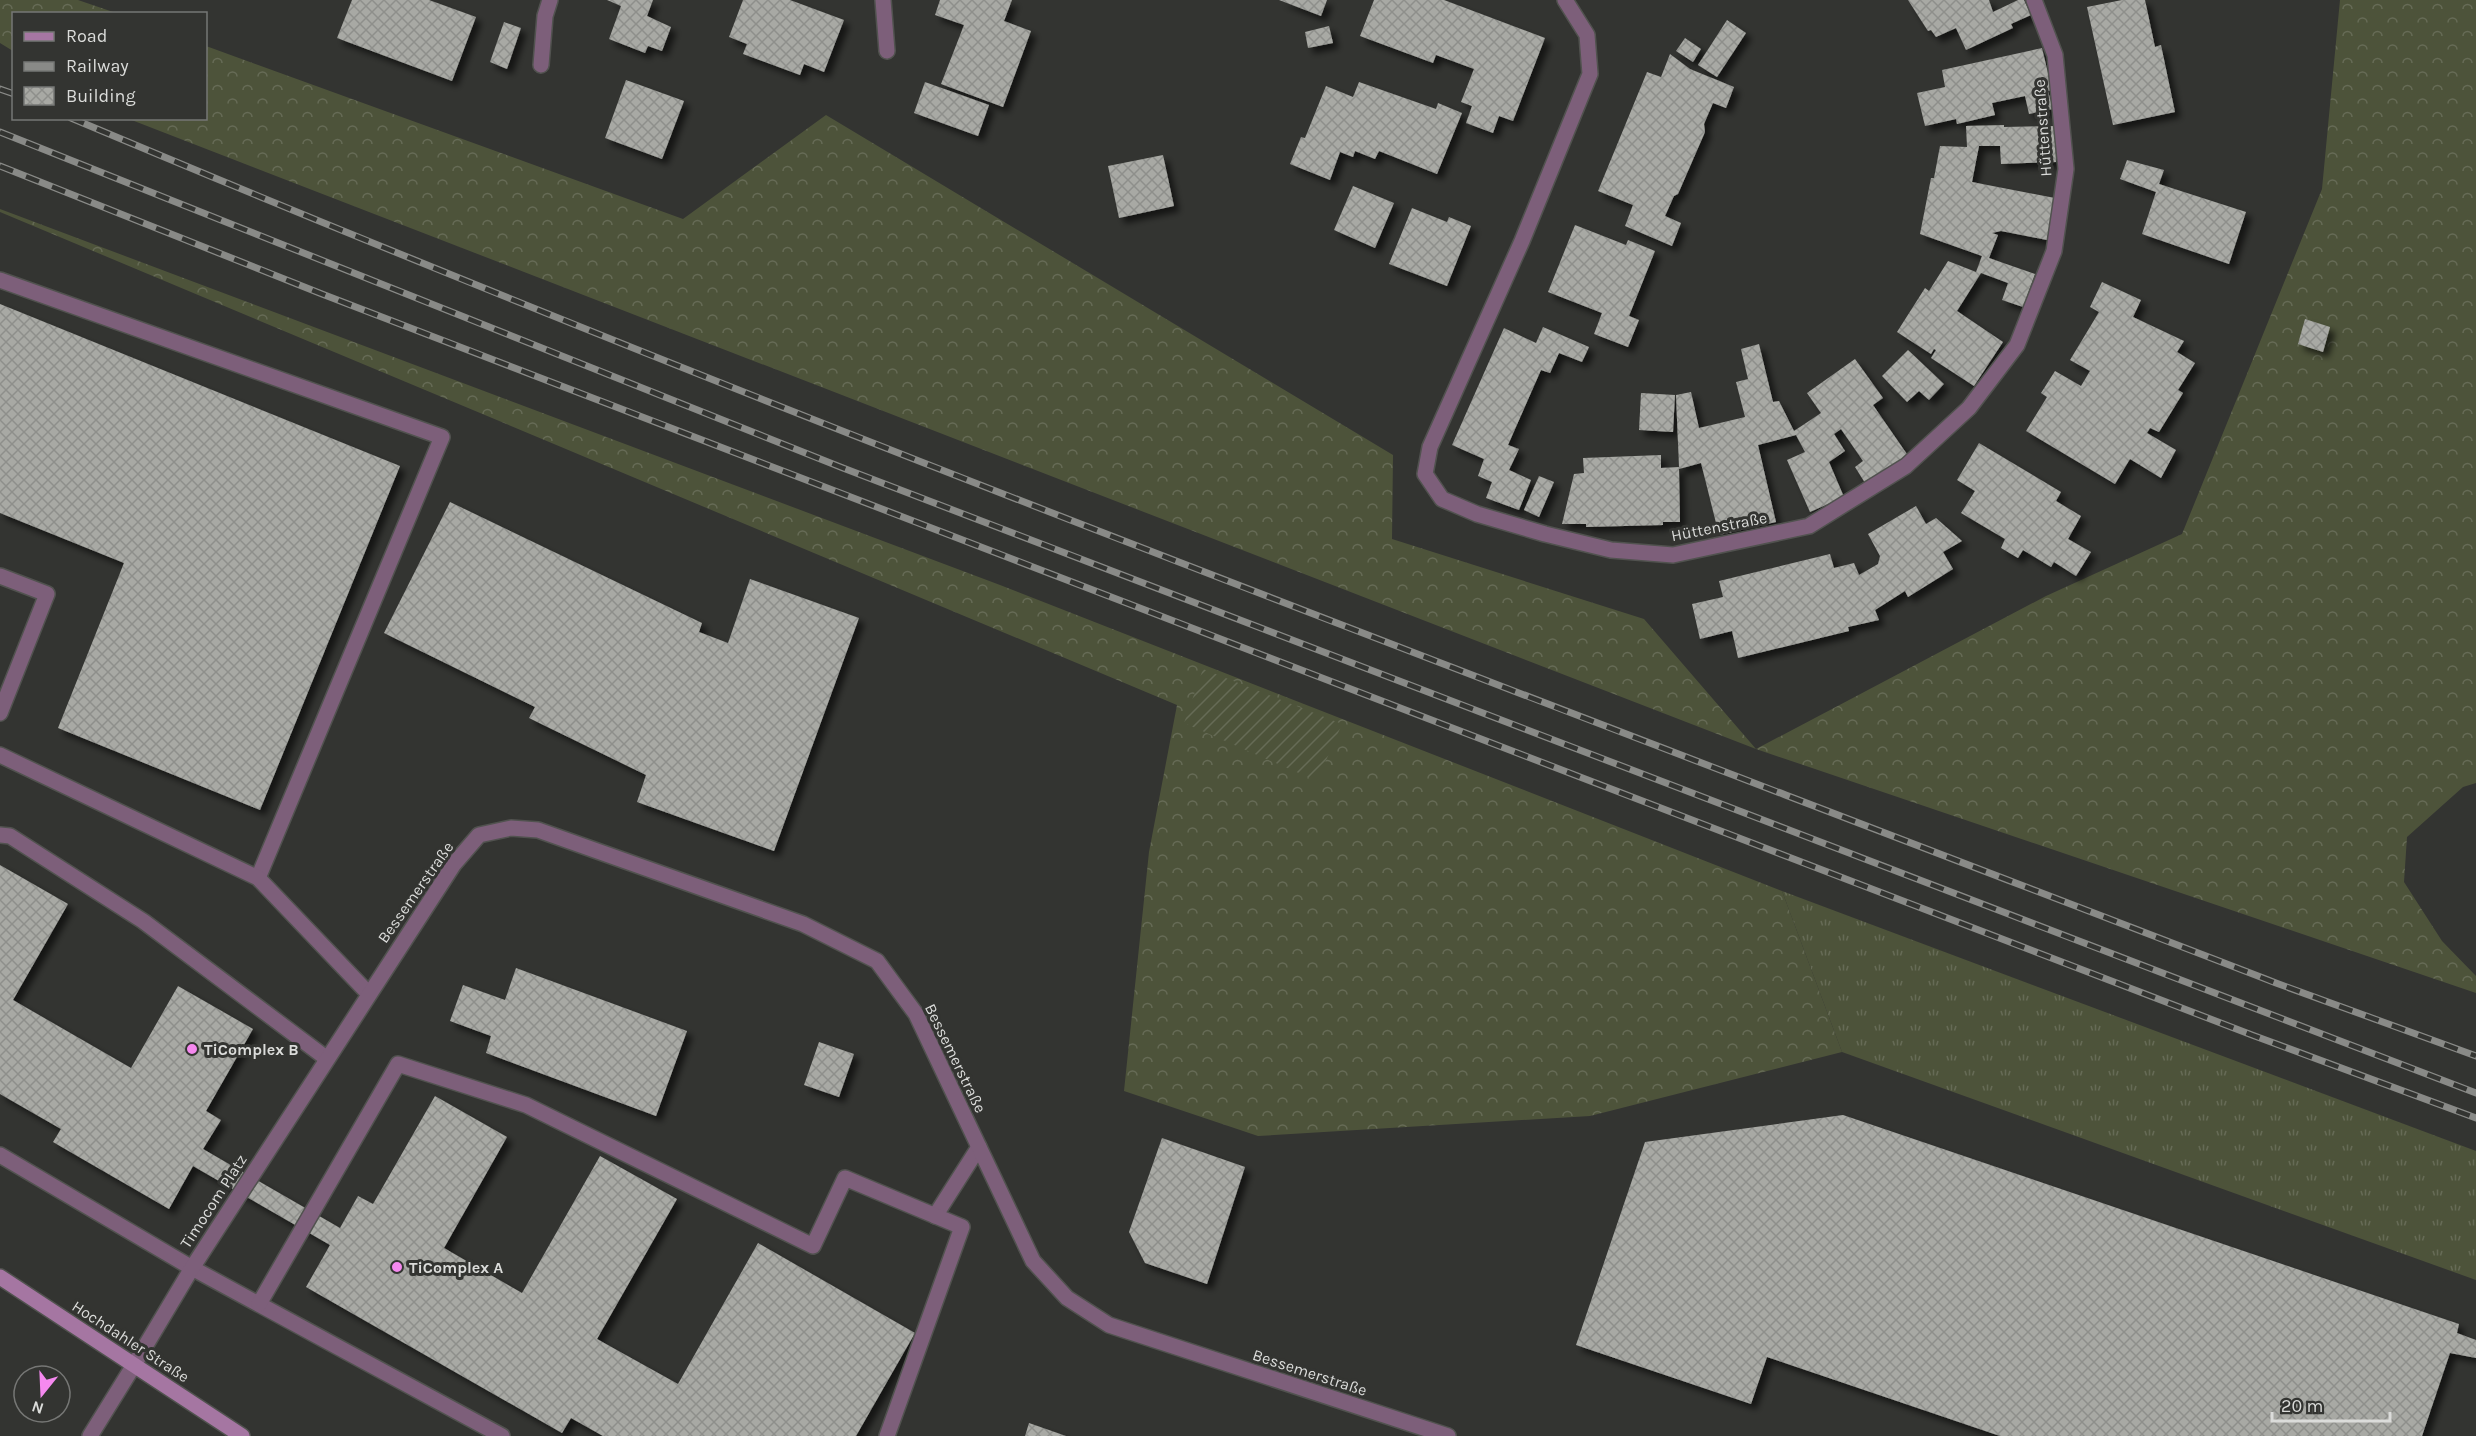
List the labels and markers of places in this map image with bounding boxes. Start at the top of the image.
place label: TiComplex B [204,1040,299,1059]
marker: TiComplex B [185,1042,199,1056]
place label: TiComplex A [409,1258,503,1277]
marker: TiComplex A [390,1260,404,1274]

